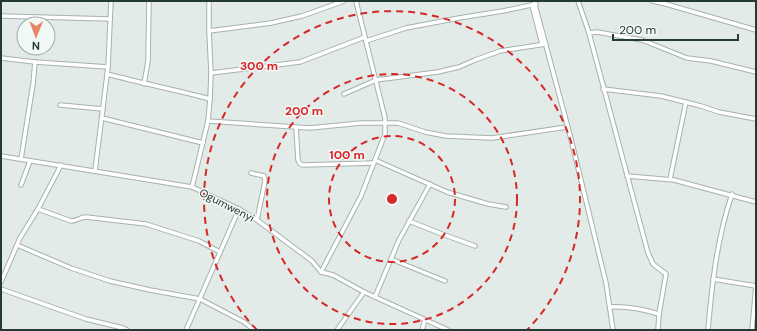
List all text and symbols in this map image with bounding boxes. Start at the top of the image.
north arrow [16,16,56,56]
scale bar [613,16,738,42]
text: 200 m [619,22,656,38]
text: N [32,39,40,53]
text: 300 m [240,58,278,74]
text: 200 m [285,103,323,119]
text: 100 m [329,147,365,163]
street label: Ogumwenyi [197,185,257,225]
centre of rings [385,192,399,206]

